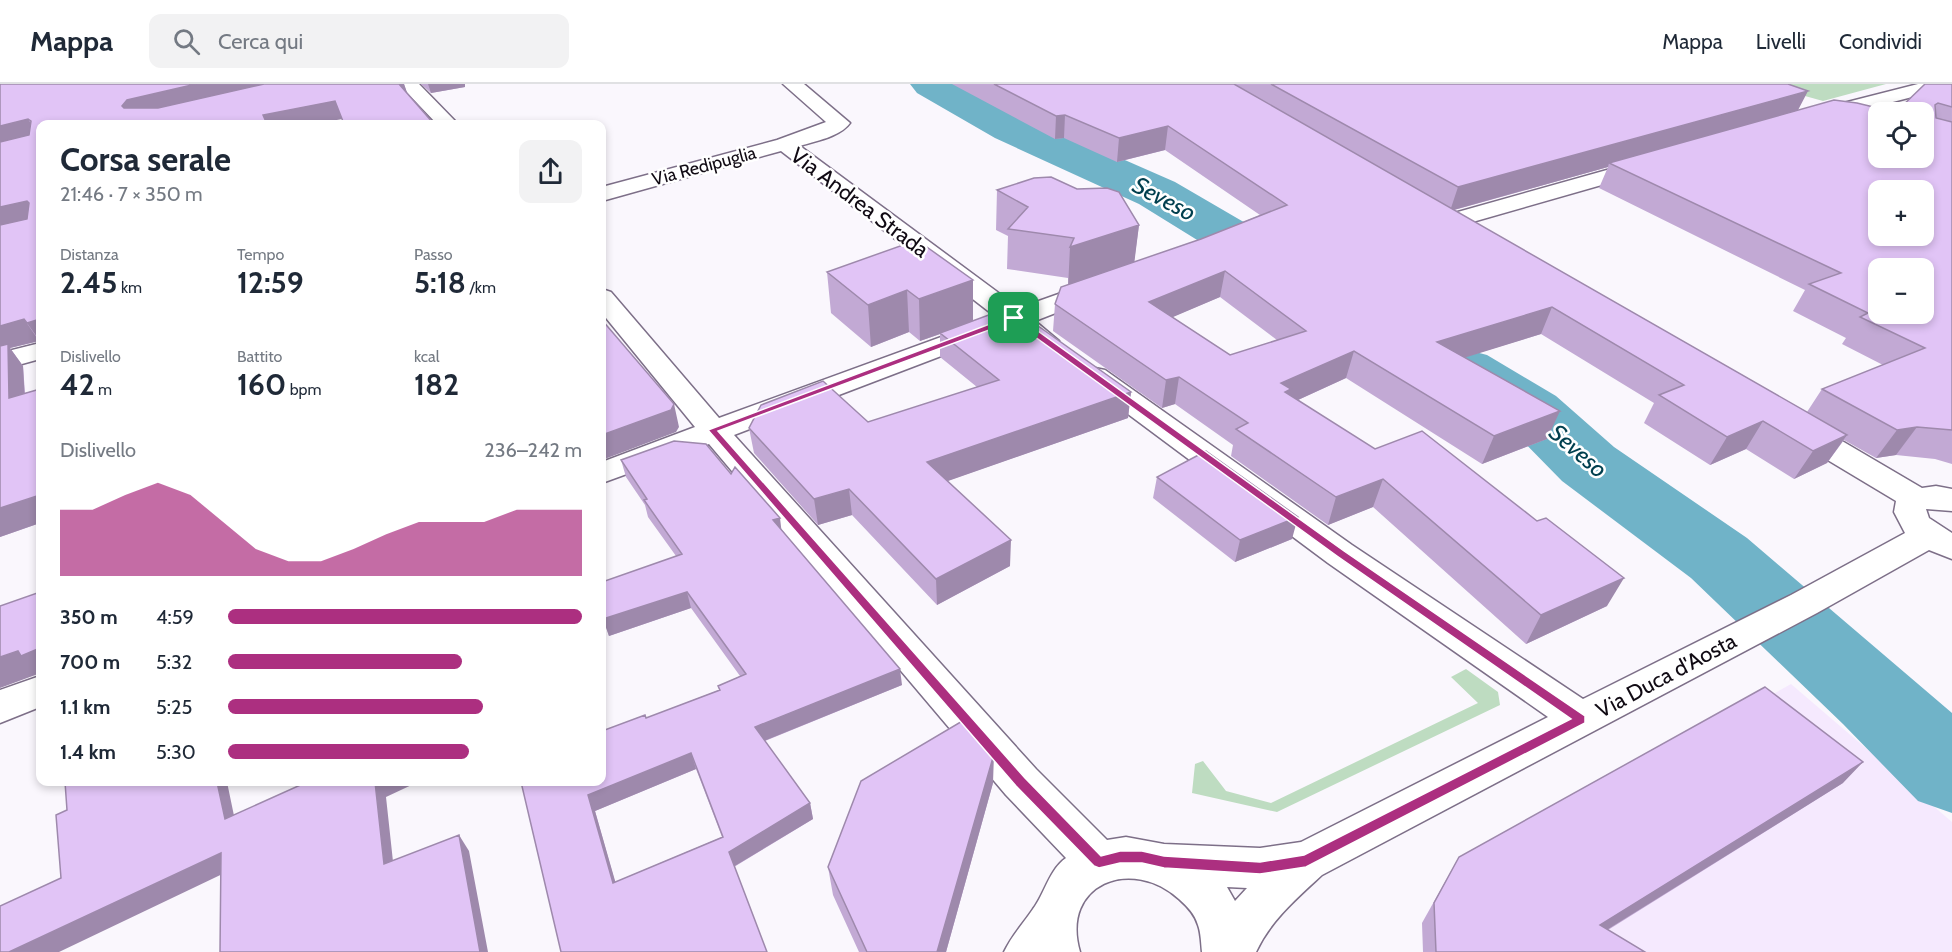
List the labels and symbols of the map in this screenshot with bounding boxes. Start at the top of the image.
street label: Via Redipuglia [649,141,759,190]
street label: Via Andrea Strada [785,142,935,263]
water label: Seveso [1128,170,1201,227]
pin [988,292,1039,343]
water label: Seveso [1544,418,1613,484]
street label: Via Duca d'Aosta [1591,627,1741,724]

